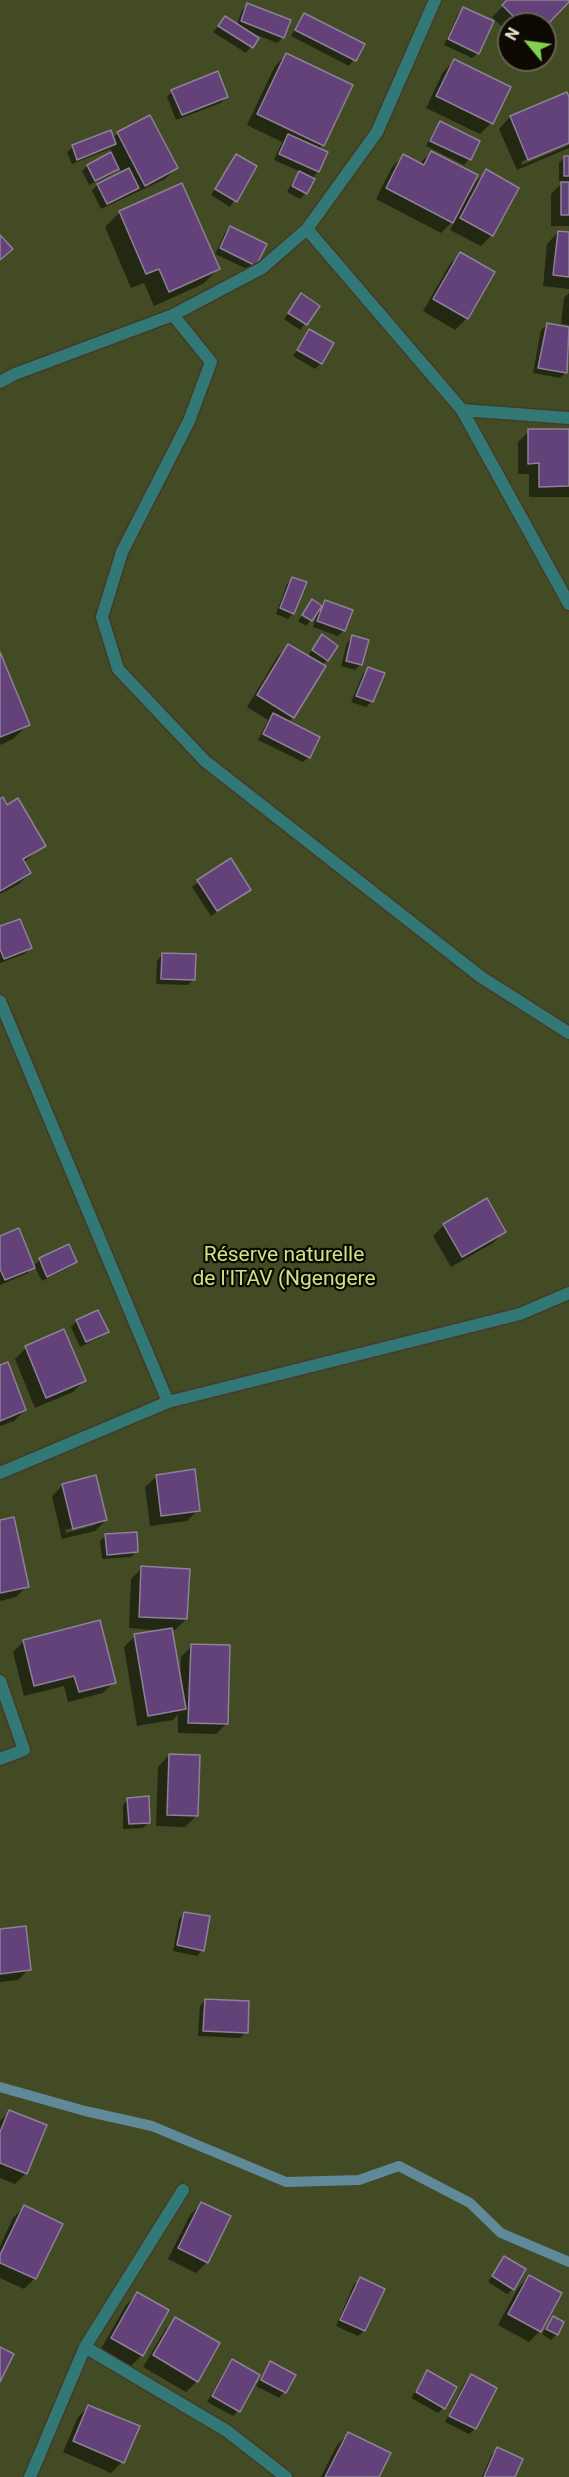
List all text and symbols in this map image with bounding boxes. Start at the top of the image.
north arrow [497,12,557,72]
text: N [502,24,524,44]
park label: Réserve naturelle de l'ITAV (Ngengere [192,1243,376,1293]

